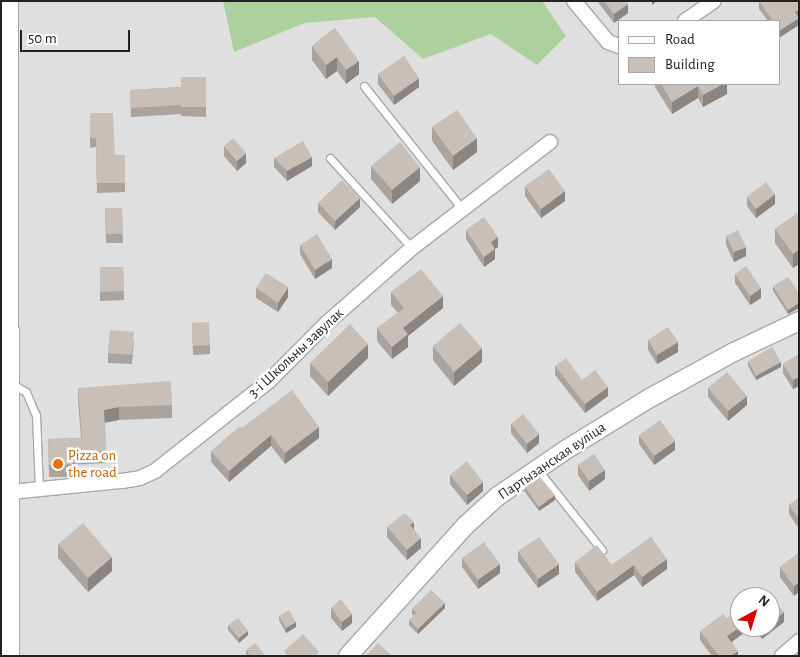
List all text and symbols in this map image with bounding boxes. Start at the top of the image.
scale bar [22,20,132,52]
legend [618,20,780,85]
text: 50 m [28,31,57,46]
text: Road [665,32,695,47]
text: Building [665,57,715,72]
street label: 3-і Школьны завулак [245,304,347,402]
street label: Партызанская вуліца [495,418,609,504]
place label: Pizza on the road [68,446,117,481]
marker: Pizza on the road [52,458,64,470]
north arrow [730,587,780,637]
text: N [756,593,772,610]

